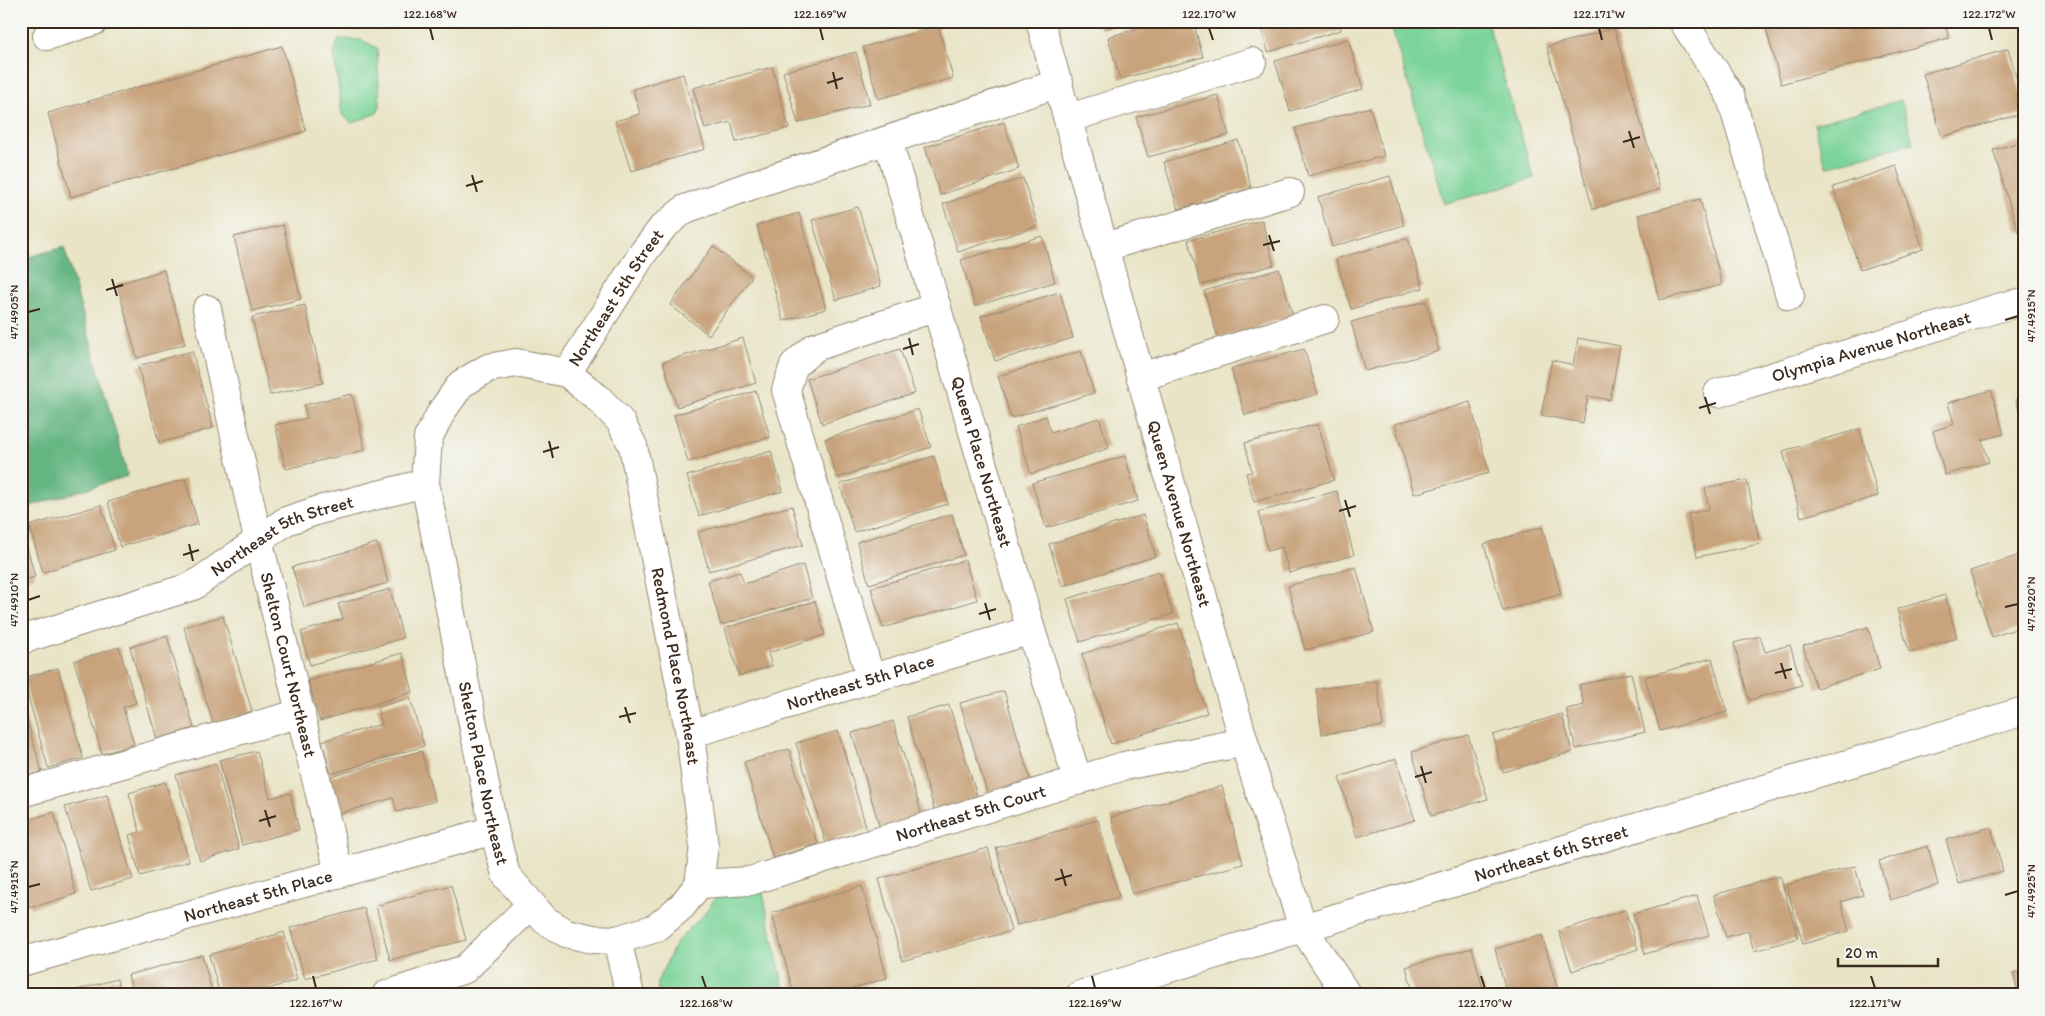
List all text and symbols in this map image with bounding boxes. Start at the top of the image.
text: 122.168°W [403,7,457,21]
text: 122.169°W [793,7,847,21]
text: 122.170°W [1182,7,1236,21]
text: 122.171°W [1573,7,1625,21]
text: 122.172°W [1963,7,2015,21]
street label: Northeast 5th Street [563,224,669,370]
text: 47.4905°N [7,285,21,339]
text: 47.4915°N [2024,289,2038,343]
street label: Olympia Avenue Northeast [1769,306,1974,387]
street label: Queen Place Northeast [946,373,1017,550]
street label: Queen Avenue Northeast [1142,418,1216,610]
street label: Northeast 5th Street [206,491,356,581]
street label: Redmond Place Northeast [646,565,705,766]
street label: Shelton Court Northeast [255,570,322,760]
text: 47.4910°N [7,573,21,627]
text: 47.4920°N [2024,577,2038,631]
street label: Northeast 5th Place [784,649,937,715]
street label: Shelton Place Northeast [454,679,514,868]
street label: Northeast 5th Court [893,780,1049,847]
street label: Northeast 6th Street [1472,820,1631,887]
text: 47.4915°N [7,860,21,914]
text: 47.4925°N [2024,864,2038,918]
street label: Northeast 5th Place [181,865,335,927]
scale bar [1838,936,1938,968]
text: 20 m [1845,944,1879,962]
text: 122.167°W [290,996,342,1010]
text: 122.168°W [679,996,733,1010]
text: 122.169°W [1068,996,1122,1010]
text: 122.170°W [1458,996,1512,1010]
text: 122.171°W [1849,996,1901,1010]

